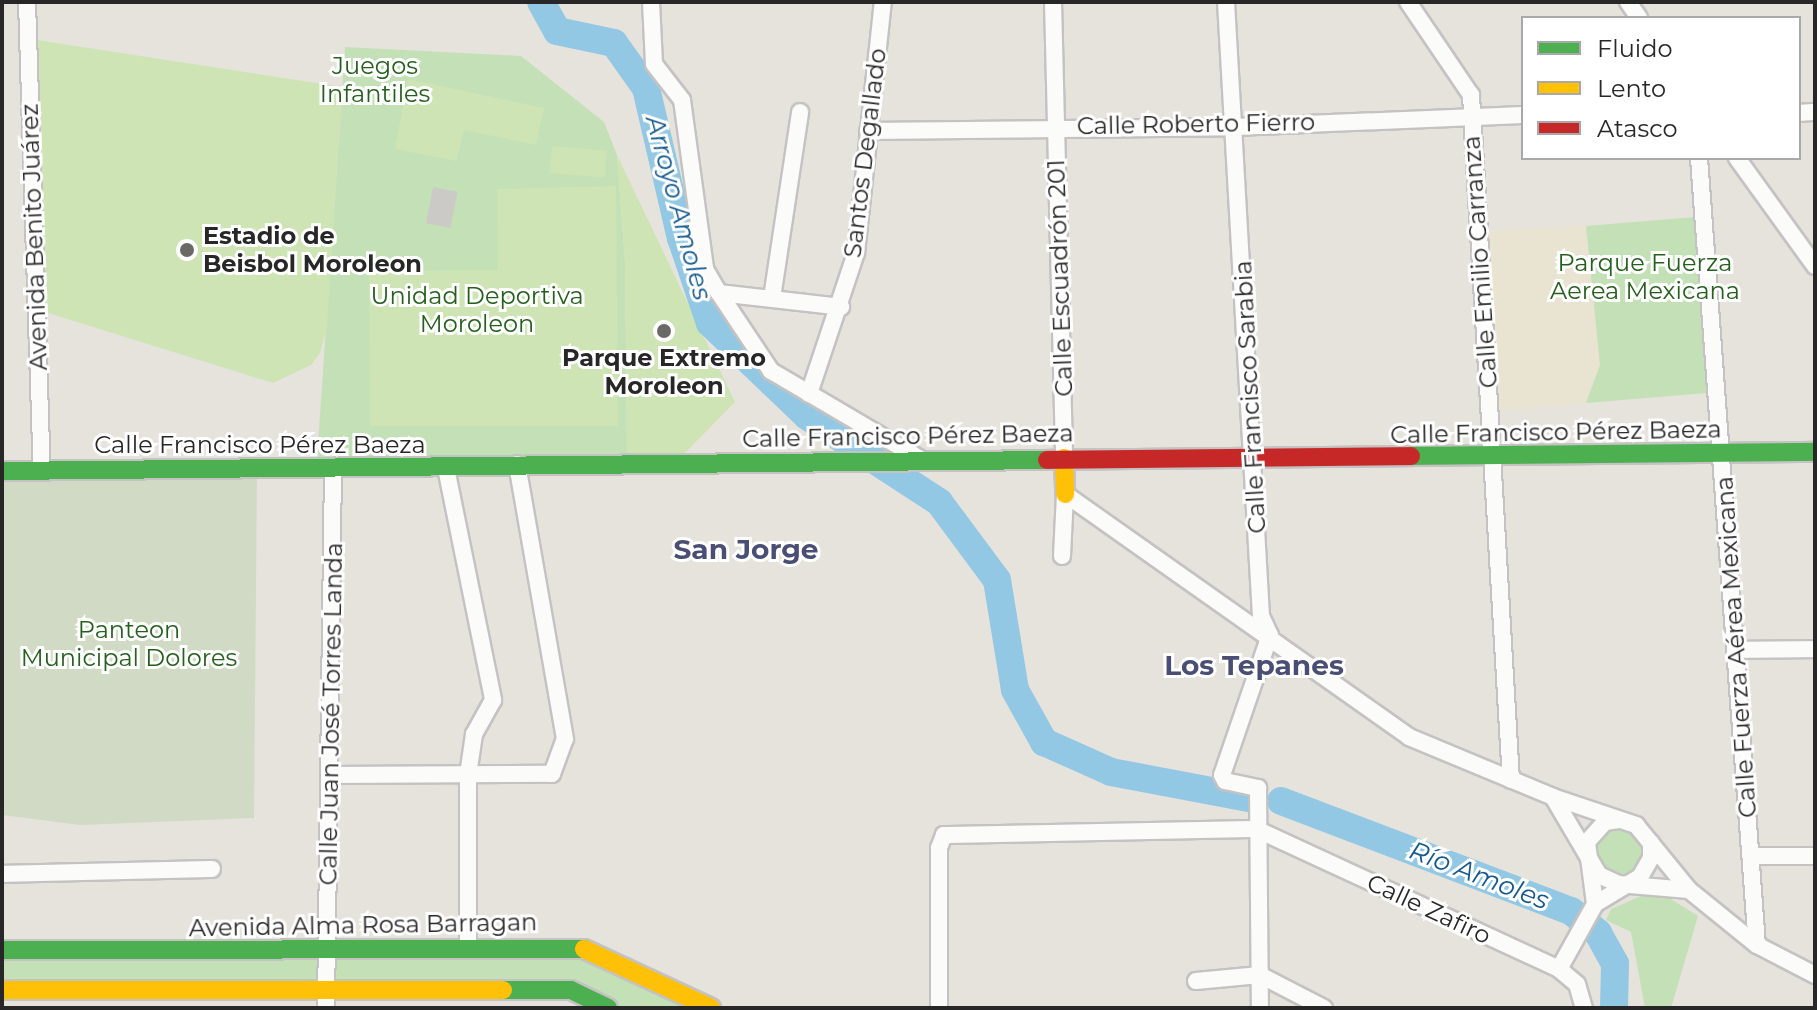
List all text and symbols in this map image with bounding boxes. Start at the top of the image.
legend [1521,16,1801,160]
text: Fluido [1597,34,1673,63]
street label: Santos Degallado [838,47,892,259]
park label: Juegos Infantiles [320,52,430,108]
text: Lento [1597,74,1666,103]
street label: Avenida Benito Juárez [15,103,53,371]
street label: Calle Roberto Fierro [1077,108,1315,140]
water label: Arroyo Amoles [638,112,718,304]
text: Atasco [1597,114,1678,143]
street label: Calle Emilio Carranza [1457,135,1503,389]
street label: Calle Escuadrón 201 [1041,159,1079,397]
place label: Estadio de Beisbol Moroleon [203,222,422,278]
marker: Estadio de Beisbol Moroleon [178,241,196,259]
park label: Parque Fuerza Aerea Mexicana [1550,249,1740,305]
street label: Calle Francisco Sarabia [1228,260,1272,534]
park label: Unidad Deportiva Moroleon [370,282,584,338]
marker: Parque Extremo Moroleon [655,322,673,340]
place label: Parque Extremo Moroleon [562,344,766,400]
street label: Calle Francisco Pérez Baeza [1390,415,1722,449]
street label: Calle Francisco Pérez Baeza [742,419,1074,453]
street label: Calle Francisco Pérez Baeza [94,431,426,459]
street label: Calle Fuerza Aérea Mexicana [1710,475,1762,819]
district label: San Jorge [674,532,818,566]
street label: Calle Juan José Torres Landa [314,542,348,886]
park label: Panteon Municipal Dolores [21,616,237,672]
district label: Los Tepanes [1164,648,1344,682]
water label: Río Amoles [1405,835,1553,917]
street label: Calle Zafiro [1362,868,1496,950]
street label: Avenida Alma Rosa Barragan [188,908,538,942]

